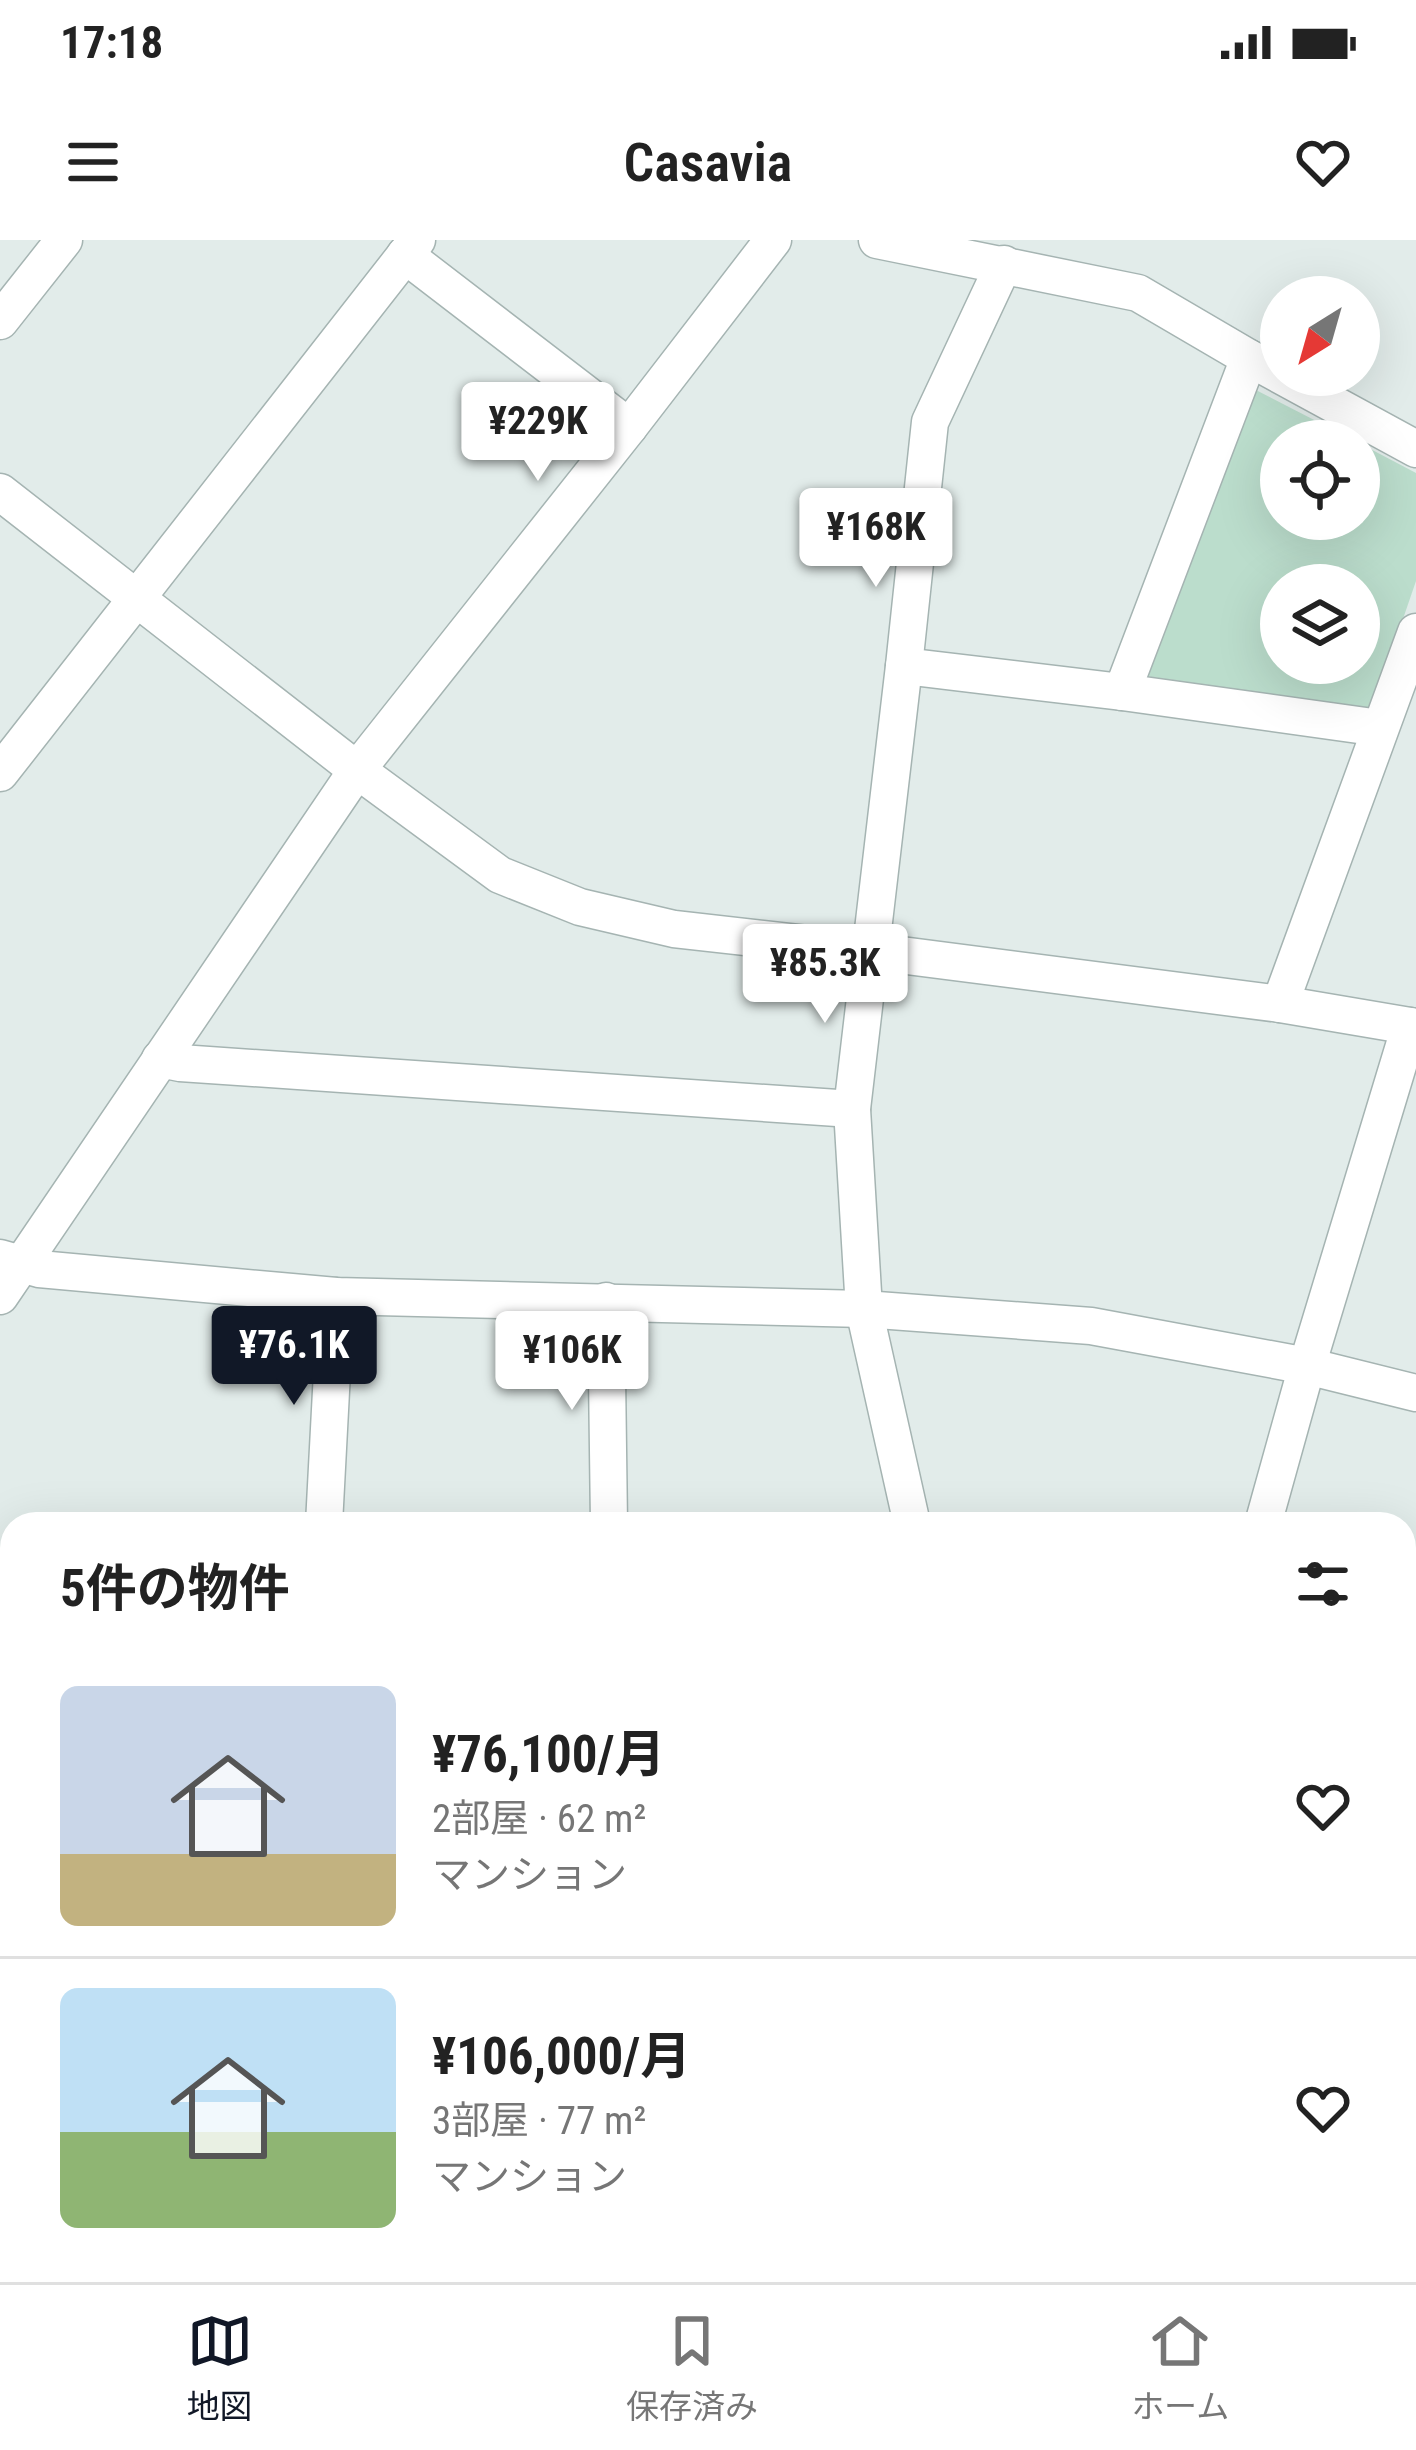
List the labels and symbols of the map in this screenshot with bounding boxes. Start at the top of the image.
north arrow [1260,276,1380,396]
pin: ¥229K [454,382,622,484]
pin: ¥168K [792,488,960,590]
pin: ¥85.3K [727,924,923,1026]
pin: ¥76.1K [196,1306,392,1408]
pin: ¥106K [488,1311,656,1413]

